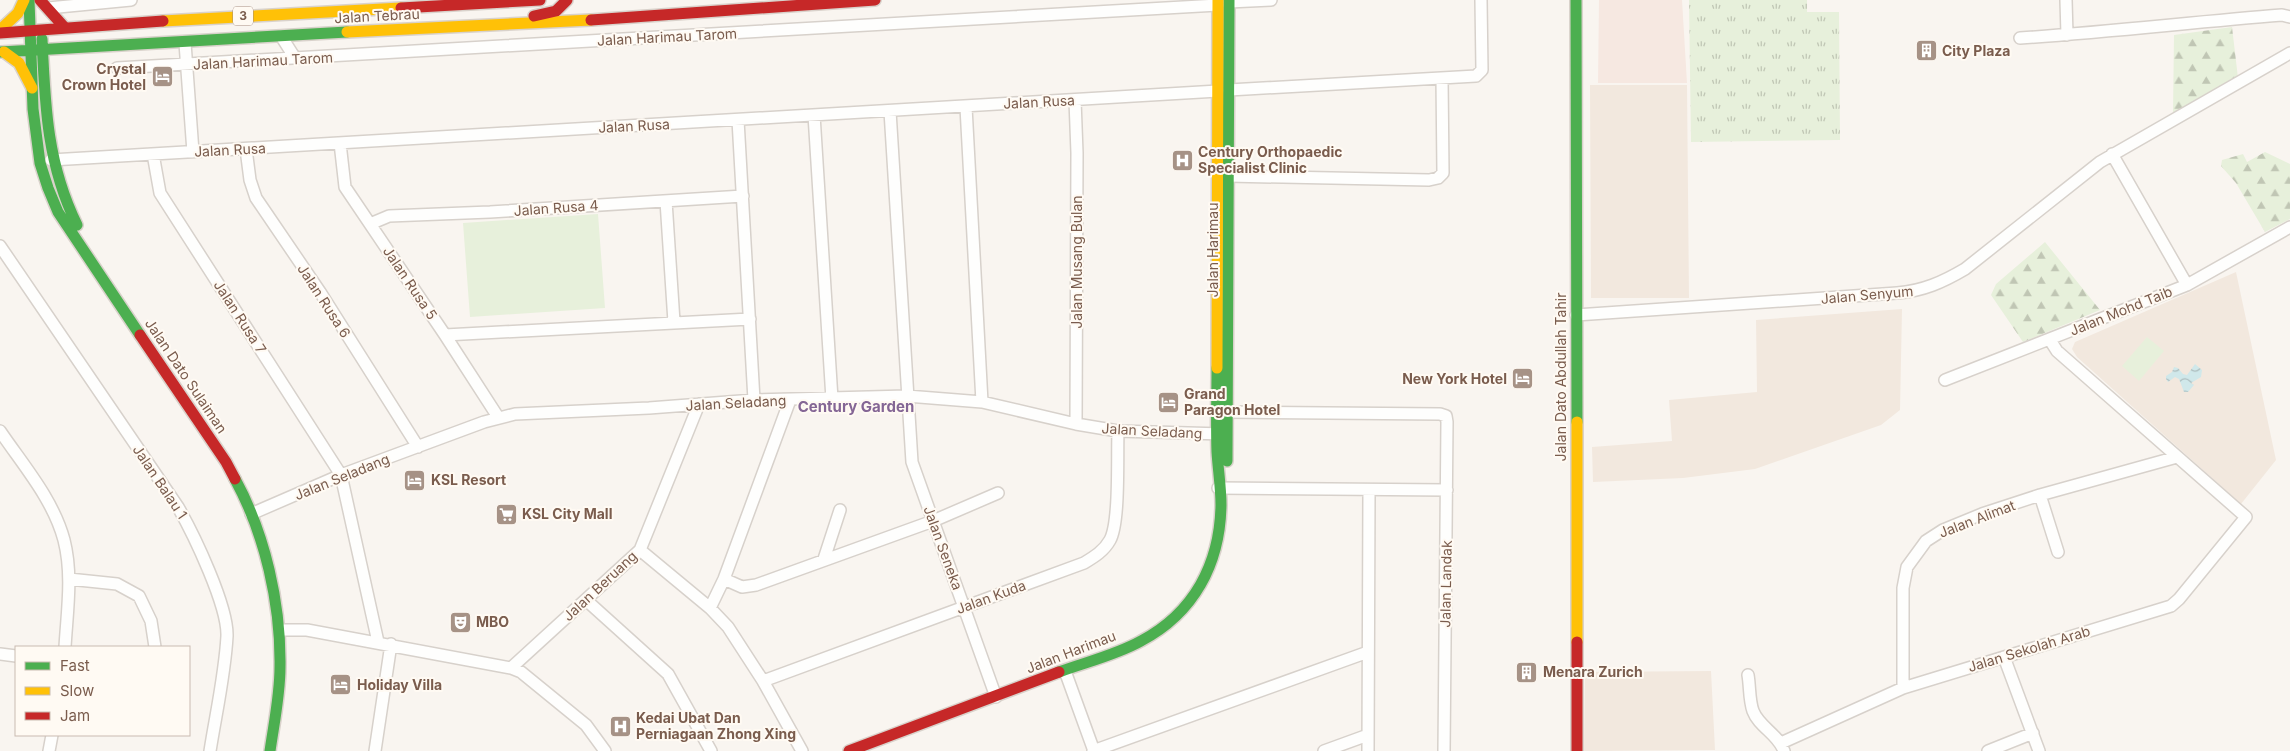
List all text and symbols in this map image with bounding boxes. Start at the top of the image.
street label: Jalan Tebrau [334,5,420,26]
road number: 3 [233,7,253,26]
street label: Jalan Harimau Tarom [596,24,738,49]
building icon: City Plaza [1914,39,1938,63]
place label: City Plaza [1942,42,2010,59]
street label: Jalan Harimau Tarom [192,48,334,73]
place label: Crystal Crown Hotel [62,60,146,93]
hotel icon: Crystal Crown Hotel [150,65,174,89]
street label: Jalan Rusa [1003,91,1075,112]
street label: Jalan Rusa [598,115,670,136]
street label: Jalan Rusa [194,139,266,160]
place label: Century Orthopaedic Specialist Clinic [1198,143,1342,176]
hospital icon: Century Orthopaedic Specialist Clinic [1170,148,1194,172]
street label: Jalan Musang Bulan [1068,195,1085,329]
street label: Jalan Rusa 4 [513,196,599,219]
street label: Jalan Harimau [1204,203,1221,297]
street label: Jalan Rusa 5 [380,243,441,322]
street label: Jalan Rusa 6 [294,261,355,341]
street label: Jalan Rusa 7 [210,277,270,357]
street label: Jalan Senyum [1820,282,1914,307]
street label: Jalan Mohd Taib [2067,282,2175,339]
street label: Jalan Dato Abdullah Tahir [1552,293,1569,461]
street label: Jalan Dato Sulaiman [142,315,231,436]
hotel icon: New York Hotel [1511,367,1535,391]
place label: New York Hotel [1402,370,1507,387]
place label: Grand Paragon Hotel [1184,385,1280,418]
hotel icon: Grand Paragon Hotel [1156,390,1180,414]
street label: Jalan Seladang [685,391,787,414]
district label: Century Garden [798,397,914,416]
street label: Jalan Seladang [1101,419,1203,442]
street label: Jalan Balau 1 [129,442,191,522]
street label: Jalan Seladang [292,450,392,503]
hotel icon: KSL Resort [403,468,427,492]
place label: KSL Resort [431,471,506,488]
street label: Jalan Alimat [1936,496,2018,541]
supermarket icon: KSL City Mall [494,502,518,526]
street label: Jalan Seneka [920,503,967,592]
place label: KSL City Mall [522,505,612,522]
street label: Jalan Landak [1436,540,1455,628]
street label: Jalan Beruang [559,547,640,624]
street label: Jalan Kuda [954,576,1028,617]
theatre icon: MBO [448,610,472,634]
place label: MBO [476,613,509,630]
street label: Jalan Sekolah Arab [1966,622,2092,675]
street label: Jalan Harimau [1023,627,1118,676]
legend [15,646,190,736]
text: Fast [60,656,90,675]
building icon: Menara Zurich [1515,660,1539,684]
place label: Menara Zurich [1543,663,1643,680]
hotel icon: Holiday Villa [329,673,353,697]
place label: Holiday Villa [357,676,442,693]
text: Slow [60,681,94,700]
text: Jam [60,706,90,725]
place label: Kedai Ubat Dan Perniagaan Zhong Xing [636,709,796,742]
hospital icon: Kedai Ubat Dan Perniagaan Zhong Xing [608,714,632,738]

